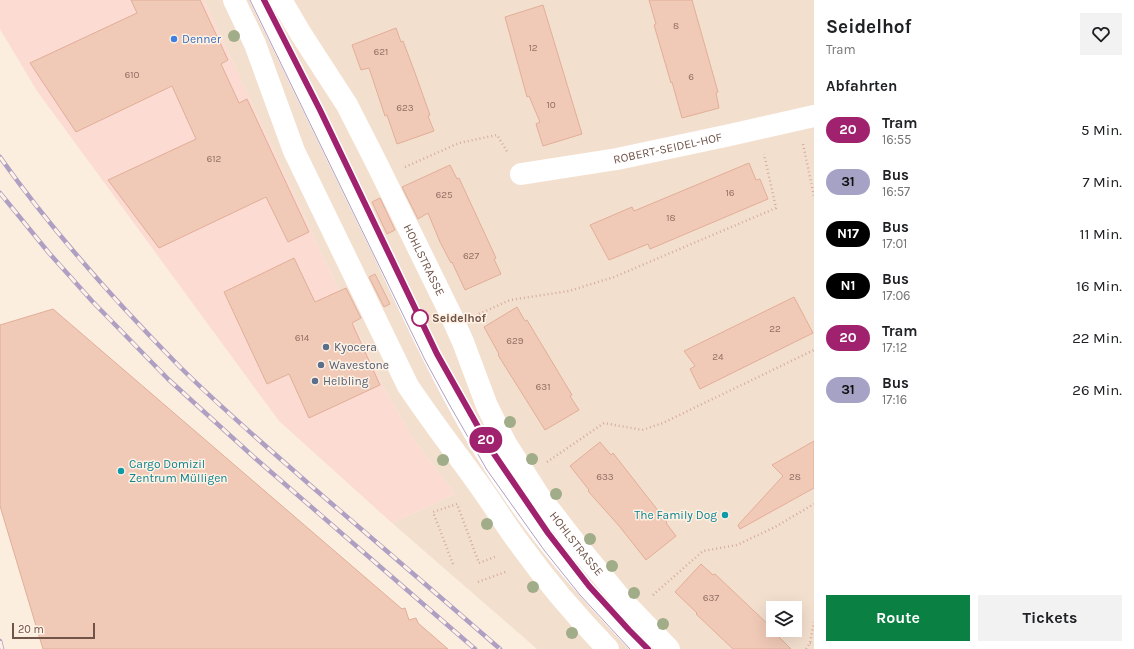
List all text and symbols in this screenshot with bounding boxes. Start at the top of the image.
button: heart [1080,13,1122,55]
text: Seidelhof [826,16,912,38]
house number: 8 [673,20,679,32]
place label: Denner [182,32,222,46]
marker: Denner [169,34,179,44]
house number: 12 [528,42,538,54]
text: Tram [826,42,856,57]
house number: 621 [374,46,388,58]
house number: 610 [125,69,140,81]
house number: 6 [688,71,694,83]
text: Abfahrten [826,77,897,95]
house number: 10 [546,99,556,111]
house number: 623 [396,102,414,114]
text: Tram [882,114,918,132]
text: 20 [839,121,857,138]
text: 5 Min. [1081,121,1122,139]
street label: ROBERT-SEIDEL-HOF [612,130,723,167]
text: 16:55 [882,132,911,147]
house number: 612 [207,153,222,165]
text: Bus [882,166,909,184]
text: 31 [841,173,855,190]
text: 7 Min. [1082,173,1122,191]
text: 16:57 [882,184,910,199]
house number: 16 [725,187,735,199]
house number: 625 [435,189,453,201]
house number: 18 [666,212,676,224]
text: Bus [882,218,909,236]
street label: HOHLSTRASSE [400,222,447,298]
text: N17 [837,225,859,242]
text: 11 Min. [1080,225,1122,243]
text: 17:01 [882,236,907,251]
house number: 627 [463,250,479,262]
text: Bus [882,270,909,288]
text: N1 [840,277,856,294]
text: 16 Min. [1076,277,1122,295]
text: 17:06 [882,288,911,303]
marker: Seidelhof [411,309,429,327]
place label: Seidelhof [432,311,487,325]
text: Tram [882,322,918,340]
house number: 22 [769,323,781,335]
text: 20 [839,329,857,346]
text: 22 Min. [1072,329,1122,347]
house number: 614 [295,332,310,344]
house number: 629 [506,335,524,347]
place label: Kyocera [334,340,377,354]
text: 17:12 [882,340,907,355]
marker: Kyocera [321,342,331,352]
house number: 24 [712,351,724,363]
place label: Wavestone [329,358,389,372]
marker: Wavestone [316,360,326,370]
place label: Helbling [323,374,369,388]
text: Bus [882,374,909,392]
marker: Helbling [310,376,320,386]
house number: 631 [536,381,550,393]
text: 31 [841,381,855,398]
text: 26 Min. [1072,381,1122,399]
text: 17:16 [882,392,907,407]
line badge: 20 [468,427,504,453]
text: 20 [477,431,495,448]
place label: Cargo Domizil Zentrum Mülligen [129,457,228,485]
marker: Cargo Domizil Zentrum Mülligen [116,466,126,476]
house number: 633 [596,471,614,483]
house number: 28 [789,471,801,483]
place label: The Family Dog [634,508,717,522]
street label: HOHLSTRASSE [547,509,606,579]
marker: The Family Dog [720,510,730,520]
house number: 637 [703,592,719,604]
button: Route [826,595,970,641]
button: Tickets [978,595,1122,641]
map controls [766,601,802,637]
button: layers [766,601,802,637]
scale bar [12,621,95,640]
text: 20 m [18,623,44,636]

